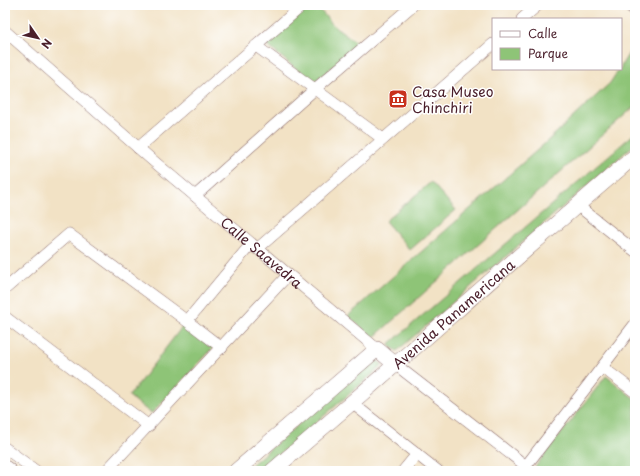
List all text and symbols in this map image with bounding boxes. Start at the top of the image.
north arrow [18,18,58,58]
legend [492,18,622,70]
text: Calle [528,24,558,42]
text: N [37,36,56,52]
text: Parque [528,44,568,62]
place label: Casa Museo Chinchiri [412,81,494,118]
museum icon: Casa Museo Chinchiri [387,88,409,110]
street label: Calle Saavedra [216,211,308,293]
street label: Avenida Panamericana [387,254,519,373]

